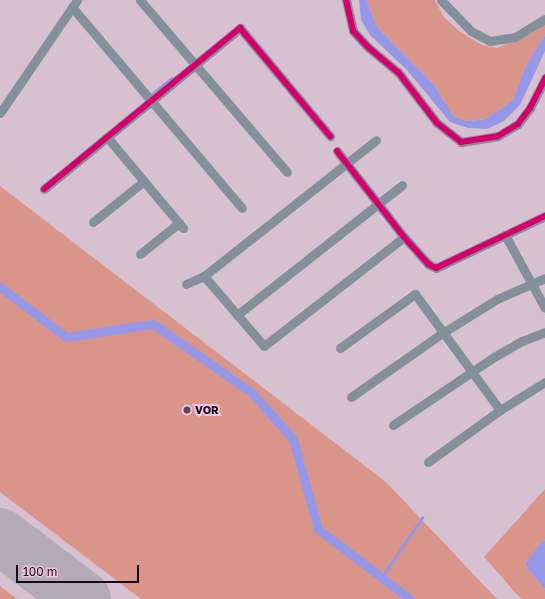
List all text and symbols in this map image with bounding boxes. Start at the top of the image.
place label: VOR [195,403,219,417]
marker: VOR [182,405,192,415]
scale bar [18,557,141,583]
text: 100 m [23,564,57,579]

